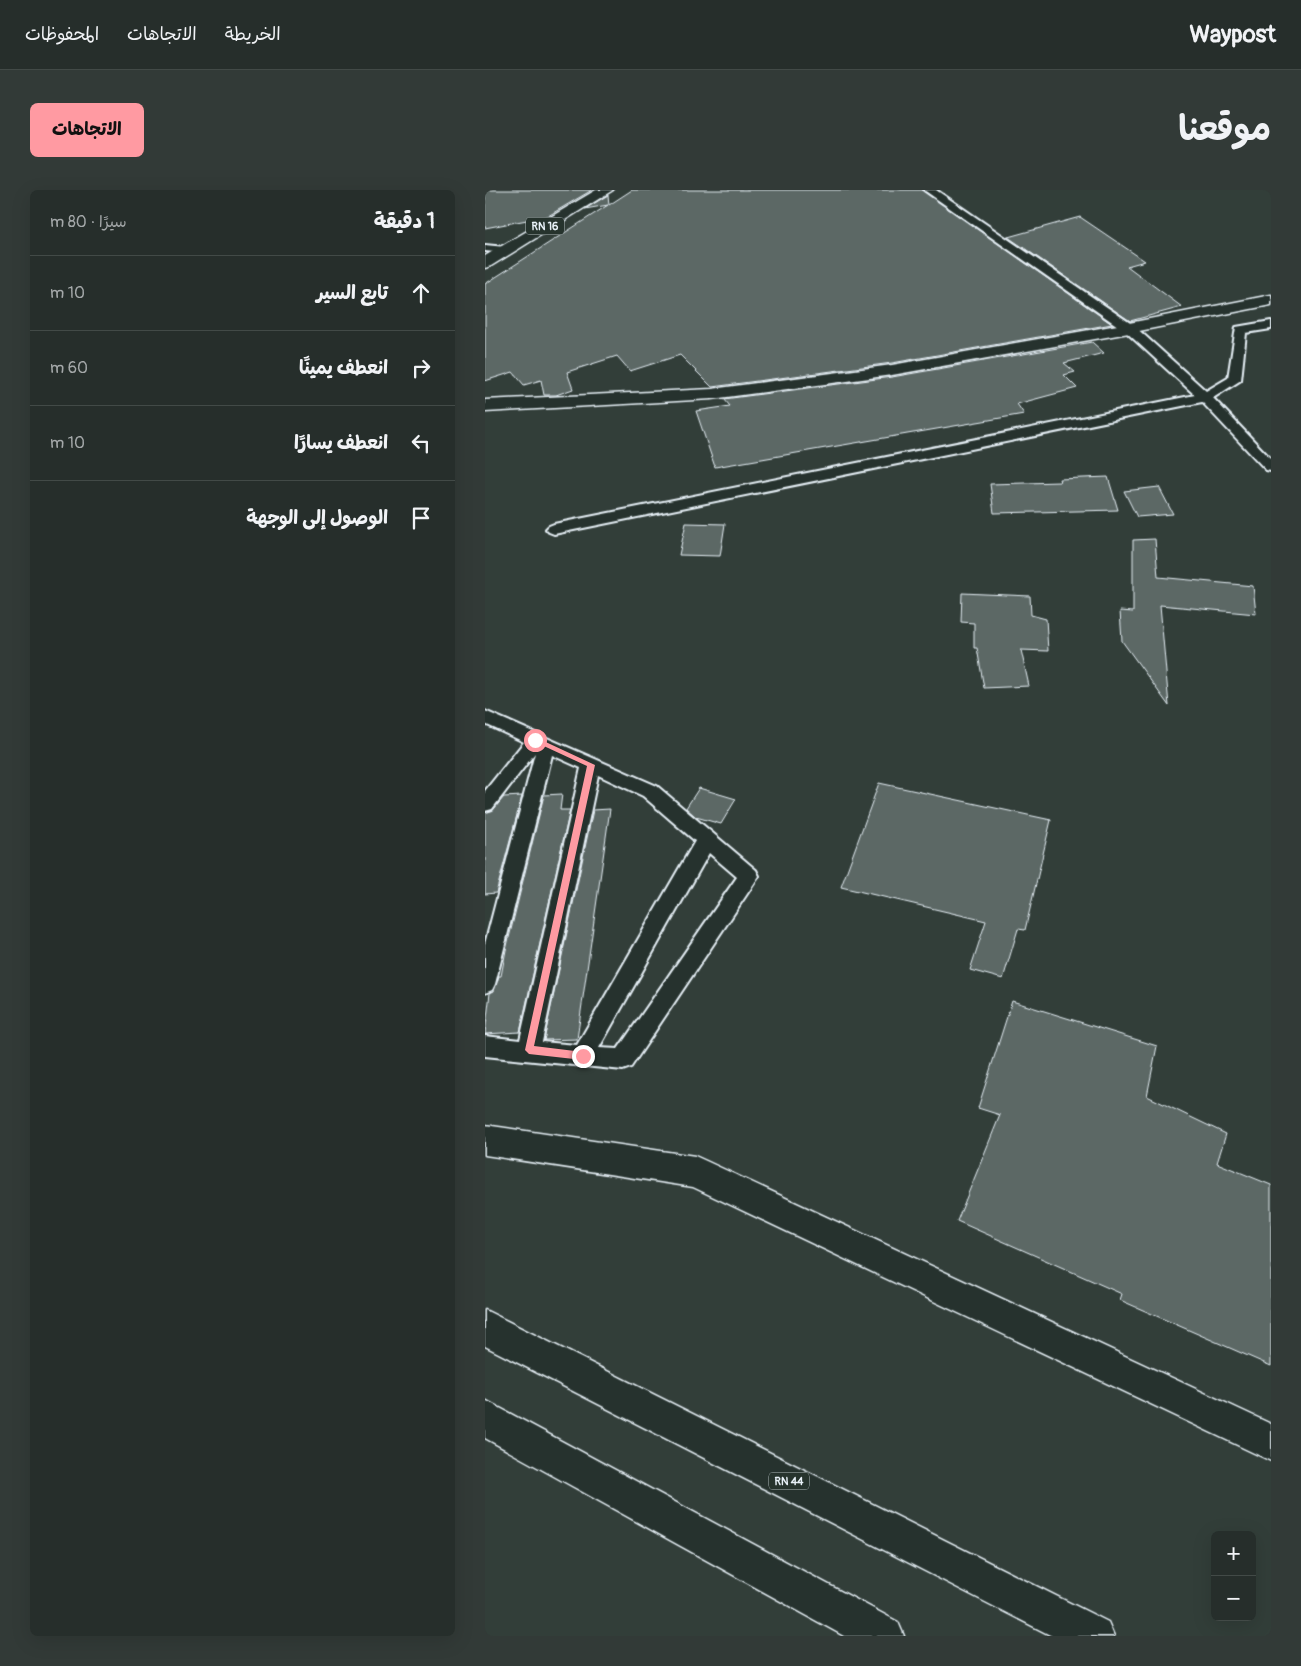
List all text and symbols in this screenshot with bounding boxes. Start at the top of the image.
text: Waypost [1189,20,1276,49]
text: المحفوظات [25,23,99,46]
text: الاتجاهات [127,23,197,46]
text: الخريطة [225,23,281,46]
button: الاتجاهات [30,103,144,157]
text: موقعنا [1178,107,1271,151]
text: 1 دقيقة [374,208,435,235]
text: سيرًا · 80 m [50,212,127,232]
road number: RN 16 [526,218,564,234]
icon: ahead [407,279,435,307]
text: تابع السير [316,281,388,305]
text: 10 m [50,283,85,303]
icon: right [407,354,435,382]
text: انعطف يمينًا [299,356,388,380]
text: 60 m [50,358,88,378]
icon: left [407,429,435,457]
text: انعطف يسارًا [294,431,388,455]
text: 10 m [50,433,85,453]
icon: arrive [407,504,435,532]
text: الوصول إلى الوجهة [246,506,388,530]
route start [524,729,547,752]
route end [572,1045,595,1068]
road number: RN 44 [769,1472,809,1490]
map controls [1211,1531,1256,1621]
button: + [1211,1531,1256,1576]
button: − [1211,1576,1256,1621]

